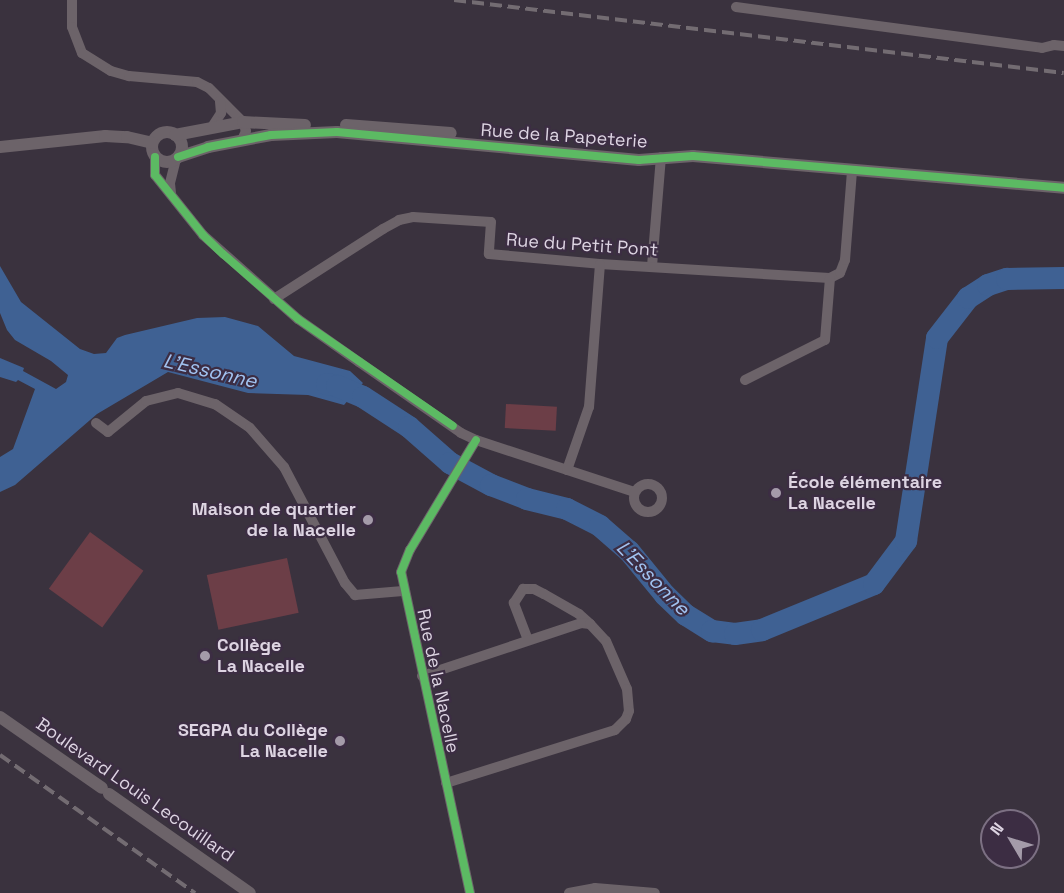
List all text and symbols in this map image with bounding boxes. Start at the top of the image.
street label: Rue de la Papeterie [480,119,648,153]
street label: Rue du Petit Pont [505,229,659,261]
water label: L'Essonne [161,349,259,393]
place label: École élémentaire La Nacelle [788,472,942,514]
marker: École élémentaire La Nacelle [769,486,783,500]
place label: Maison de quartier de la Nacelle [192,499,356,542]
marker: Maison de quartier de la Nacelle [361,513,375,527]
water label: L'Essonne [611,536,695,620]
street label: Rue de la Nacelle [412,607,464,755]
place label: Collège La Nacelle [217,635,305,678]
marker: Collège La Nacelle [198,649,212,663]
street label: Boulevard Louis Lecouillard [32,713,238,867]
place label: SEGPA du Collège La Nacelle [178,720,328,762]
marker: SEGPA du Collège La Nacelle [333,734,347,748]
north arrow [980,809,1040,869]
text: N [985,818,1009,840]

